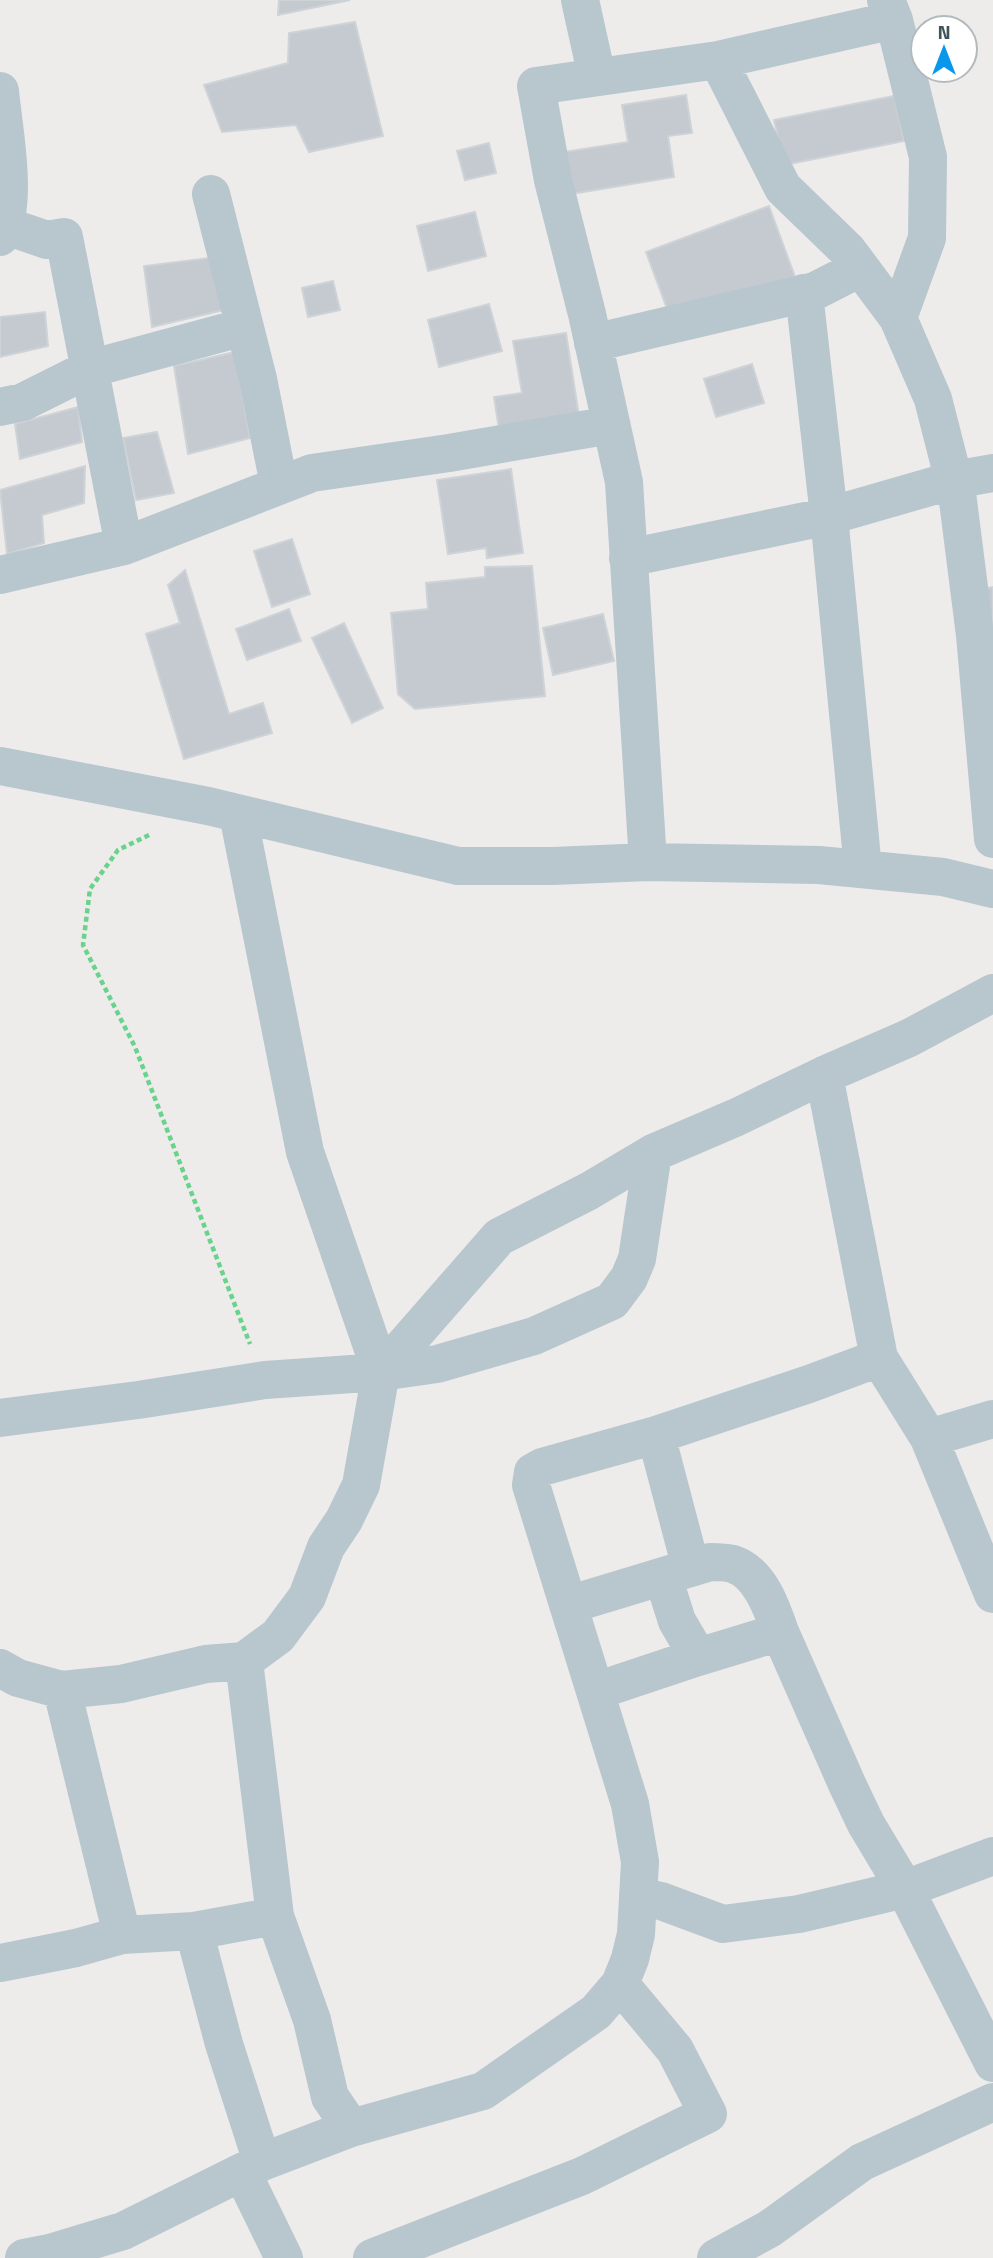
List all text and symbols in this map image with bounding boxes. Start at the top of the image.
north arrow [909,14,979,84]
text: N [937,17,951,46]

